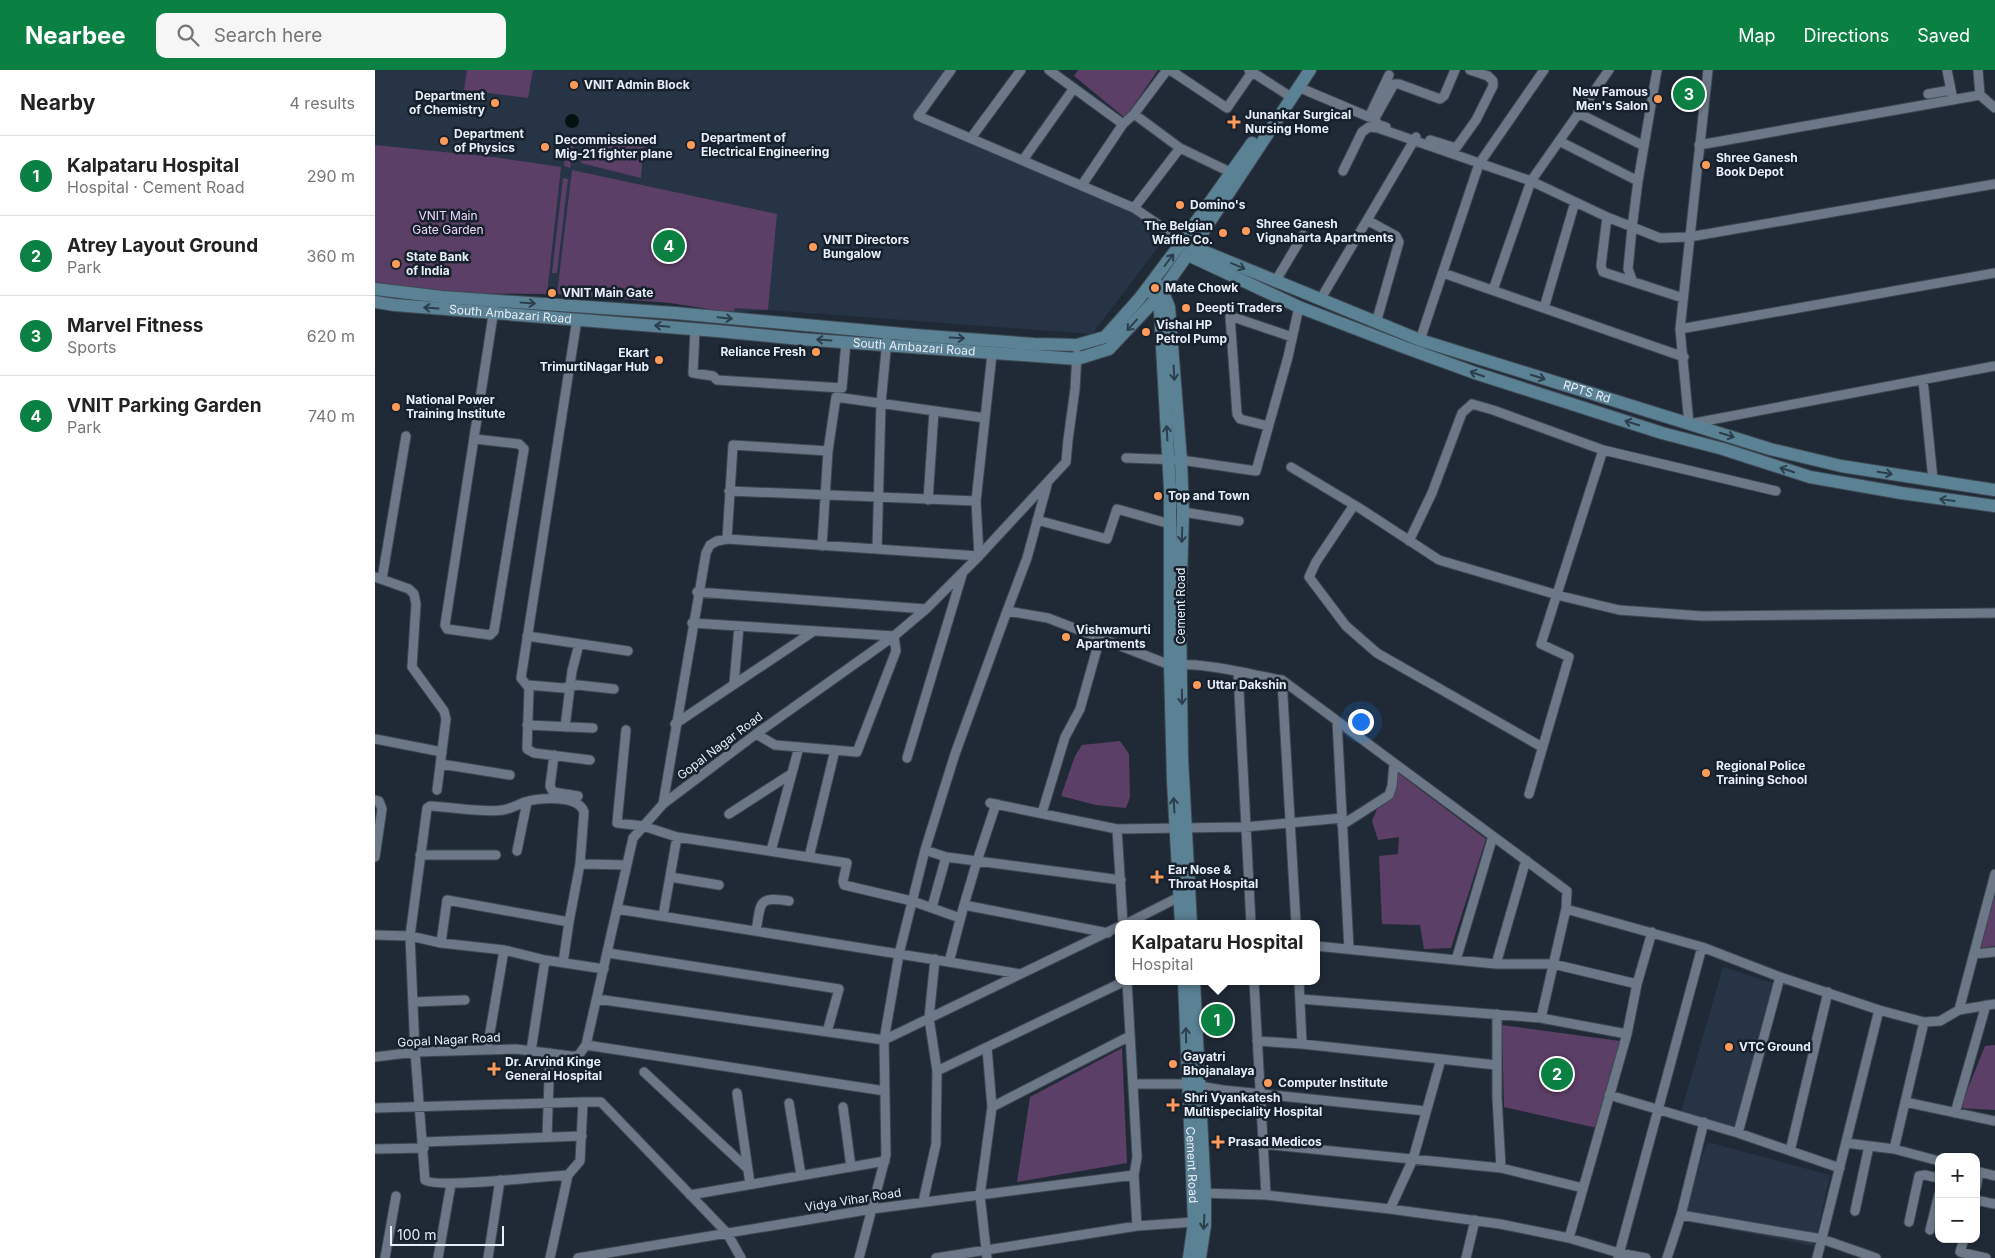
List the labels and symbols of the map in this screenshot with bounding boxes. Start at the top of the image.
pin: 3 [1673,75,1705,113]
place label: VNIT Admin Block [584,77,690,92]
marker: VNIT Admin Block [568,79,580,91]
place label: New Famous Men's Salon [1573,84,1648,113]
place label: Department of Chemistry [409,88,486,117]
marker: New Famous Men's Salon [1652,93,1664,105]
marker: Department of Chemistry [489,97,501,109]
place label: Junankar Surgical Nursing Home [1245,107,1351,136]
marker: Junankar Surgical Nursing Home [1227,115,1241,129]
place label: Department of Physics [454,126,525,155]
place label: Department of Electrical Engineering [701,130,829,159]
place label: Decommissioned Mig-21 fighter plane [555,132,673,161]
marker: Department of Physics [438,135,450,147]
marker: Department of Electrical Engineering [685,139,697,151]
marker: Decommissioned Mig-21 fighter plane [539,141,551,153]
place label: Shree Ganesh Book Depot [1716,150,1798,179]
marker: Shree Ganesh Book Depot [1700,159,1712,171]
place label: Domino's [1190,197,1246,212]
marker: Domino's [1174,199,1186,211]
park label: VNIT Main Gate Garden [412,208,484,237]
place label: Shree Ganesh Vignaharta Apartments [1256,216,1394,245]
place label: The Belgian Waffle Co. [1144,218,1213,247]
marker: Shree Ganesh Vignaharta Apartments [1240,225,1252,237]
pin: 4 [653,227,685,265]
marker: The Belgian Waffle Co. [1217,227,1229,239]
place label: VNIT Directors Bungalow [823,232,910,261]
marker: VNIT Directors Bungalow [807,241,819,253]
place label: State Bank of India [406,249,469,278]
one-way arrow [1163,254,1174,267]
marker: State Bank of India [390,258,402,270]
one-way arrow [1230,262,1245,272]
place label: Mate Chowk [1165,280,1238,295]
marker: Mate Chowk [1149,282,1161,294]
place label: VNIT Main Gate [562,285,653,300]
marker: VNIT Main Gate [546,287,558,299]
one-way arrow [520,298,536,307]
place label: Deepti Traders [1196,300,1283,315]
street label: South Ambazari Road [449,301,572,326]
marker: Deepti Traders [1180,302,1192,314]
one-way arrow [423,303,439,313]
one-way arrow [717,313,733,323]
place label: Vishal HP Petrol Pump [1156,317,1227,346]
one-way arrow [1126,319,1138,332]
one-way arrow [655,321,671,331]
marker: Vishal HP Petrol Pump [1140,326,1152,338]
one-way arrow [948,333,964,342]
street label: South Ambazari Road [852,335,976,359]
one-way arrow [817,336,833,345]
place label: Reliance Fresh [720,344,806,359]
place label: Ekart TrimurtiNagar Hub [540,345,650,374]
marker: Reliance Fresh [810,346,822,358]
marker: Ekart TrimurtiNagar Hub [653,354,665,366]
one-way arrow [1170,364,1179,380]
one-way arrow [1469,369,1485,378]
one-way arrow [1530,372,1546,382]
street label: RPTS Rd [1561,377,1613,406]
place label: National Power Training Institute [406,392,505,421]
marker: National Power Training Institute [390,401,402,413]
one-way arrow [1624,418,1640,428]
one-way arrow [1162,425,1171,441]
one-way arrow [1718,431,1734,441]
one-way arrow [1780,465,1796,474]
one-way arrow [1876,468,1892,478]
place label: Top and Town [1168,488,1250,503]
marker: Top and Town [1152,490,1164,502]
one-way arrow [1939,494,1955,504]
one-way arrow [1177,526,1187,542]
street label: Cement Road [1173,568,1188,644]
place label: Vishwamurti Apartments [1076,622,1151,651]
marker: Vishwamurti Apartments [1060,631,1072,643]
place label: Uttar Dakshin [1207,677,1286,692]
marker: Uttar Dakshin [1191,679,1203,691]
one-way arrow [1177,689,1186,705]
street label: Gopal Nagar Road [674,709,765,783]
your location [1348,709,1374,735]
place label: Regional Police Training School [1716,758,1807,787]
marker: Regional Police Training School [1700,767,1712,779]
one-way arrow [1169,797,1179,814]
place label: Ear Nose & Throat Hospital [1168,862,1258,891]
marker: Ear Nose & Throat Hospital [1150,870,1164,884]
pin: 1 [1201,1001,1233,1039]
one-way arrow [1182,1027,1191,1043]
street label: Gopal Nagar Road [397,1029,501,1050]
place label: VTC Ground [1739,1039,1811,1054]
marker: VTC Ground [1723,1041,1735,1053]
place label: Gayatri Bhojanalaya [1183,1049,1255,1078]
place label: Dr. Arvind Kinge General Hospital [505,1054,602,1083]
pin: 2 [1541,1055,1573,1093]
marker: Gayatri Bhojanalaya [1167,1058,1179,1070]
marker: Dr. Arvind Kinge General Hospital [487,1062,501,1076]
place label: Computer Institute [1278,1075,1388,1090]
marker: Computer Institute [1262,1077,1274,1089]
place label: Shri Vyankatesh Multispeciality Hospital [1184,1090,1322,1119]
marker: Shri Vyankatesh Multispeciality Hospital [1166,1098,1180,1112]
street label: Cement Road [1183,1126,1201,1203]
place label: Prasad Medicos [1228,1134,1322,1149]
marker: Prasad Medicos [1212,1136,1224,1148]
street label: Vidya Vihar Road [804,1184,902,1215]
one-way arrow [1200,1214,1209,1230]
scale bar [390,1223,504,1246]

